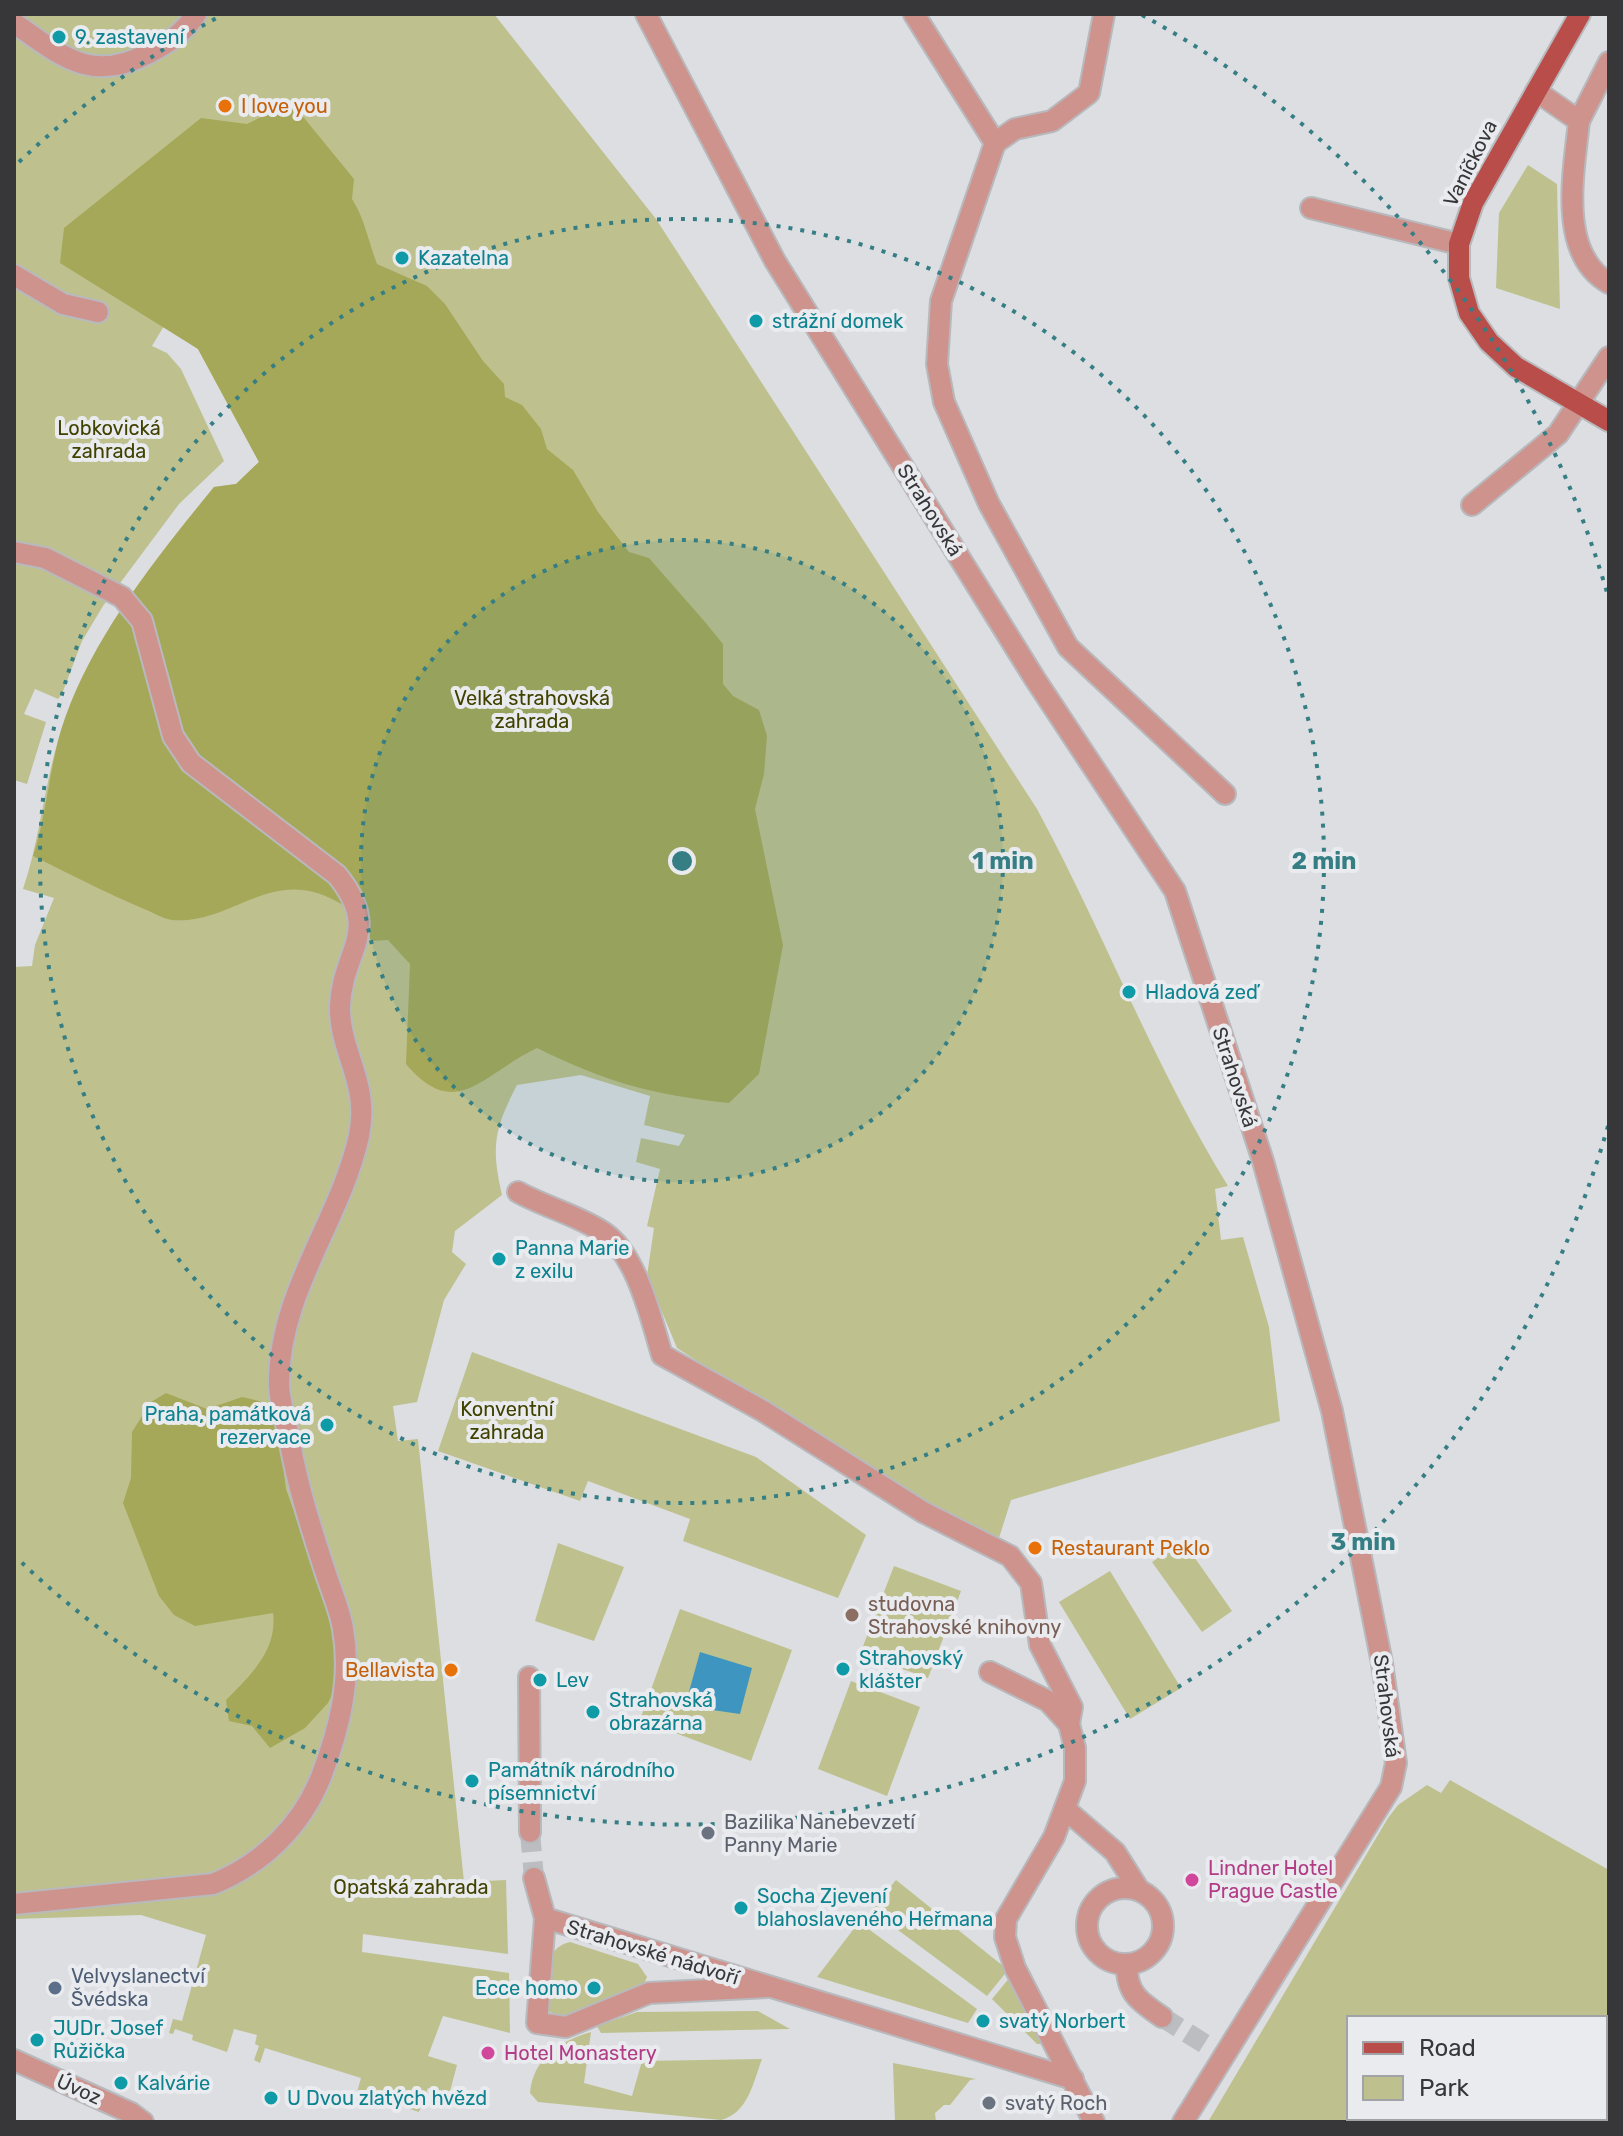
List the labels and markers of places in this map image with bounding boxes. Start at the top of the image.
place label: 9. zastavení [75,25,186,49]
marker: 9. zastavení [50,28,68,46]
place label: I love you [241,94,328,118]
marker: I love you [216,97,234,115]
place label: Kazatelna [418,246,509,270]
marker: Kazatelna [393,249,411,267]
place label: strážní domek [772,309,904,333]
marker: strážní domek [747,312,765,330]
centre of rings [668,847,696,875]
place label: Hladová zeď [1145,980,1260,1004]
marker: Hladová zeď [1120,983,1138,1001]
place label: Panna Marie z exilu [515,1236,629,1283]
marker: Panna Marie z exilu [490,1250,508,1268]
place label: Praha, památková rezervace [144,1402,311,1449]
marker: Praha, památková rezervace [318,1416,336,1434]
place label: Restaurant Peklo [1051,1536,1210,1560]
marker: Restaurant Peklo [1026,1539,1044,1557]
place label: studovna Strahovské knihovny [868,1592,1061,1639]
marker: studovna Strahovské knihovny [843,1606,861,1624]
place label: Strahovský klášter [859,1646,963,1693]
place label: Bellavista [345,1658,435,1682]
marker: Strahovský klášter [834,1660,852,1678]
marker: Bellavista [442,1661,460,1679]
place label: Lev [556,1668,589,1692]
marker: Lev [531,1671,549,1689]
place label: Strahovská obrazárna [609,1688,713,1735]
marker: Strahovská obrazárna [584,1703,602,1721]
place label: Památník národního písemnictví [488,1758,675,1805]
marker: Památník národního písemnictví [463,1772,481,1790]
place label: Bazilika Nanebevzetí Panny Marie [724,1810,916,1857]
marker: Bazilika Nanebevzetí Panny Marie [699,1824,717,1842]
place label: Lindner Hotel Prague Castle [1208,1856,1338,1903]
marker: Lindner Hotel Prague Castle [1183,1871,1201,1889]
place label: Socha Zjevení blahoslaveného Heřmana [757,1884,993,1931]
marker: Socha Zjevení blahoslaveného Heřmana [732,1899,750,1917]
place label: Velvyslanectví Švédska [71,1964,206,2011]
place label: Ecce homo [475,1976,578,2000]
marker: Velvyslanectví Švédska [46,1979,64,1997]
marker: Ecce homo [585,1979,603,1997]
place label: svatý Norbert [999,2009,1125,2033]
marker: svatý Norbert [974,2012,992,2030]
place label: JUDr. Josef Růžička [53,2016,163,2063]
marker: JUDr. Josef Růžička [28,2031,46,2049]
place label: Hotel Monastery [504,2041,657,2065]
marker: Hotel Monastery [479,2044,497,2062]
place label: Kalvárie [137,2071,210,2095]
marker: Kalvárie [112,2074,130,2092]
place label: U Dvou zlatých hvězd [287,2086,487,2110]
marker: U Dvou zlatých hvězd [262,2089,280,2107]
place label: svatý Roch [1005,2091,1107,2115]
marker: svatý Roch [980,2094,998,2112]

